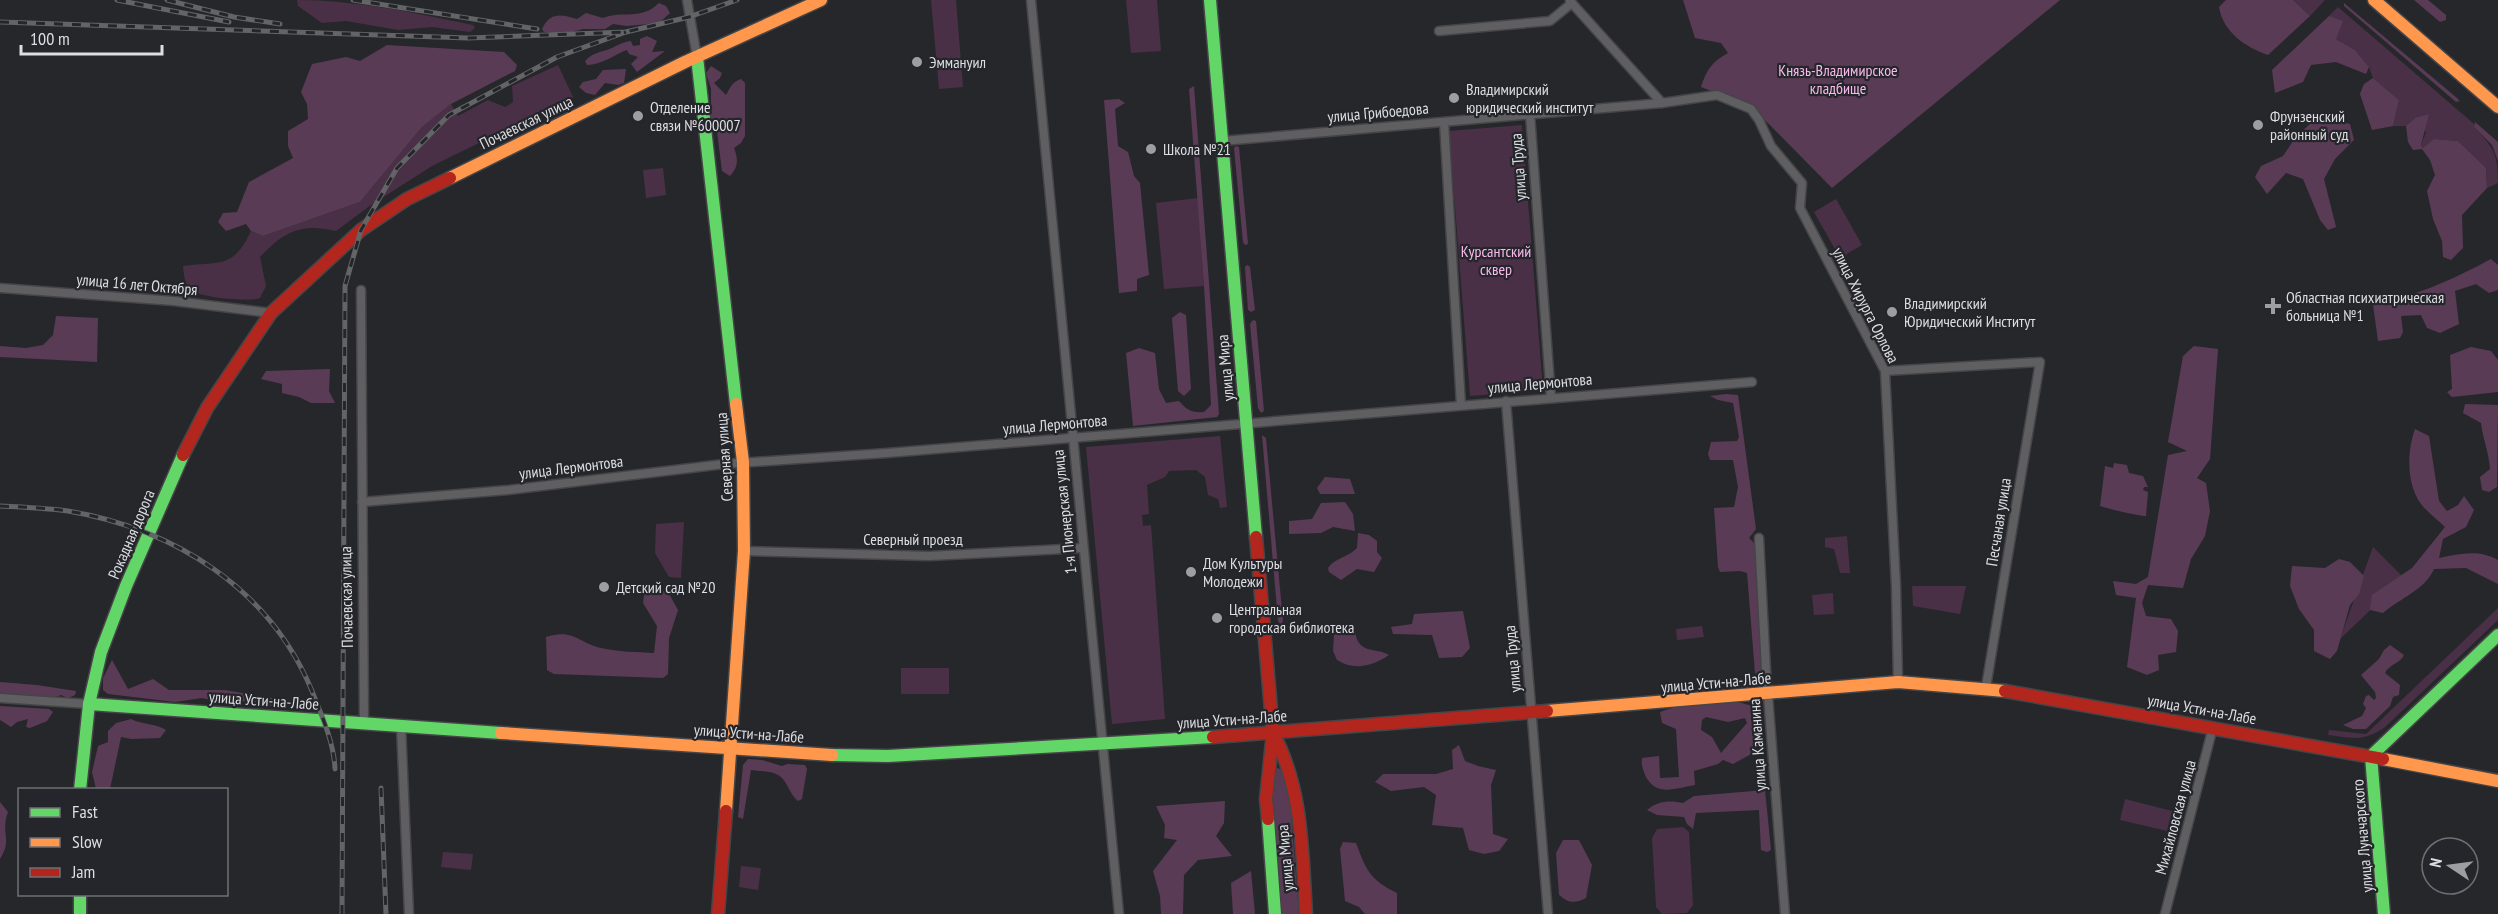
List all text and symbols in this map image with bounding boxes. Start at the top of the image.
scale bar [21,18,162,56]
text: 100 m [30,27,70,50]
place label: Эммануил [929,52,986,72]
marker: Эммануил [910,55,924,69]
park label: Князь-Владимирское кладбище [1778,60,1898,98]
place label: Владимирский юридический институт [1466,79,1594,117]
street label: Почаевская улица [476,91,576,153]
marker: Владимирский юридический институт [1447,91,1461,105]
place label: Отделение связи №600007 [650,97,741,135]
street label: улица Грибоедова [1327,98,1429,126]
place label: Фрунзенский районный суд [2270,106,2349,144]
marker: Отделение связи №600007 [631,109,645,123]
marker: Фрунзенский районный суд [2251,118,2265,132]
street label: улица Труда [1506,133,1530,201]
place label: Школа №21 [1163,139,1231,159]
marker: Школа №21 [1144,142,1158,156]
park label: Курсантский сквер [1461,241,1531,279]
street label: улица Хирурга Орлова [1828,244,1904,366]
street label: улица 16 лет Октября [76,269,198,299]
place label: Областная психиатрическая больница №1 [2286,287,2444,325]
place label: Владимирский Юридический Институт [1904,293,2036,331]
marker: Областная психиатрическая больница №1 [2264,297,2282,315]
marker: Владимирский Юридический Институт [1885,305,1899,319]
street label: улица Мира [1212,334,1238,402]
street label: улица Лермонтова [1487,368,1593,398]
street label: улица Лермонтова [1002,409,1108,439]
street label: Северная улица [711,412,737,502]
street label: 1-я Пионерская улица [1048,449,1080,575]
street label: улица Лермонтова [518,451,624,483]
street label: Песчаная улица [1981,476,2015,568]
street label: Рокадная дорога [103,486,159,582]
street label: Северный проезд [863,529,963,549]
street label: Почаевская улица [335,546,357,648]
place label: Дом Культуры Молодежи [1203,553,1282,591]
marker: Дом Культуры Молодежи [1184,565,1198,579]
place label: Детский сад №20 [616,577,715,597]
marker: Детский сад №20 [597,580,611,594]
place label: Центральная городская библиотека [1229,599,1354,637]
marker: Центральная городская библиотека [1210,611,1224,625]
street label: улица Труда [1499,624,1525,694]
street label: улица Усти-на-Лабе [1660,667,1772,697]
street label: улица Усти-на-Лабе [208,686,320,714]
street label: улица Усти-на-Лабе [2146,690,2258,728]
street label: улица Каманина [1744,698,1770,792]
street label: улица Усти-на-Лабе [1176,705,1288,733]
street label: улица Усти-на-Лабе [693,719,805,747]
street label: Михайловская улица [2150,758,2200,876]
street label: улица Луначарского [2347,779,2377,893]
legend [18,788,228,896]
text: Fast [72,800,98,823]
street label: улица Мира [1272,824,1298,892]
text: Slow [72,830,103,853]
north arrow [2420,836,2480,896]
text: N [2425,856,2446,869]
text: Jam [71,860,95,883]

